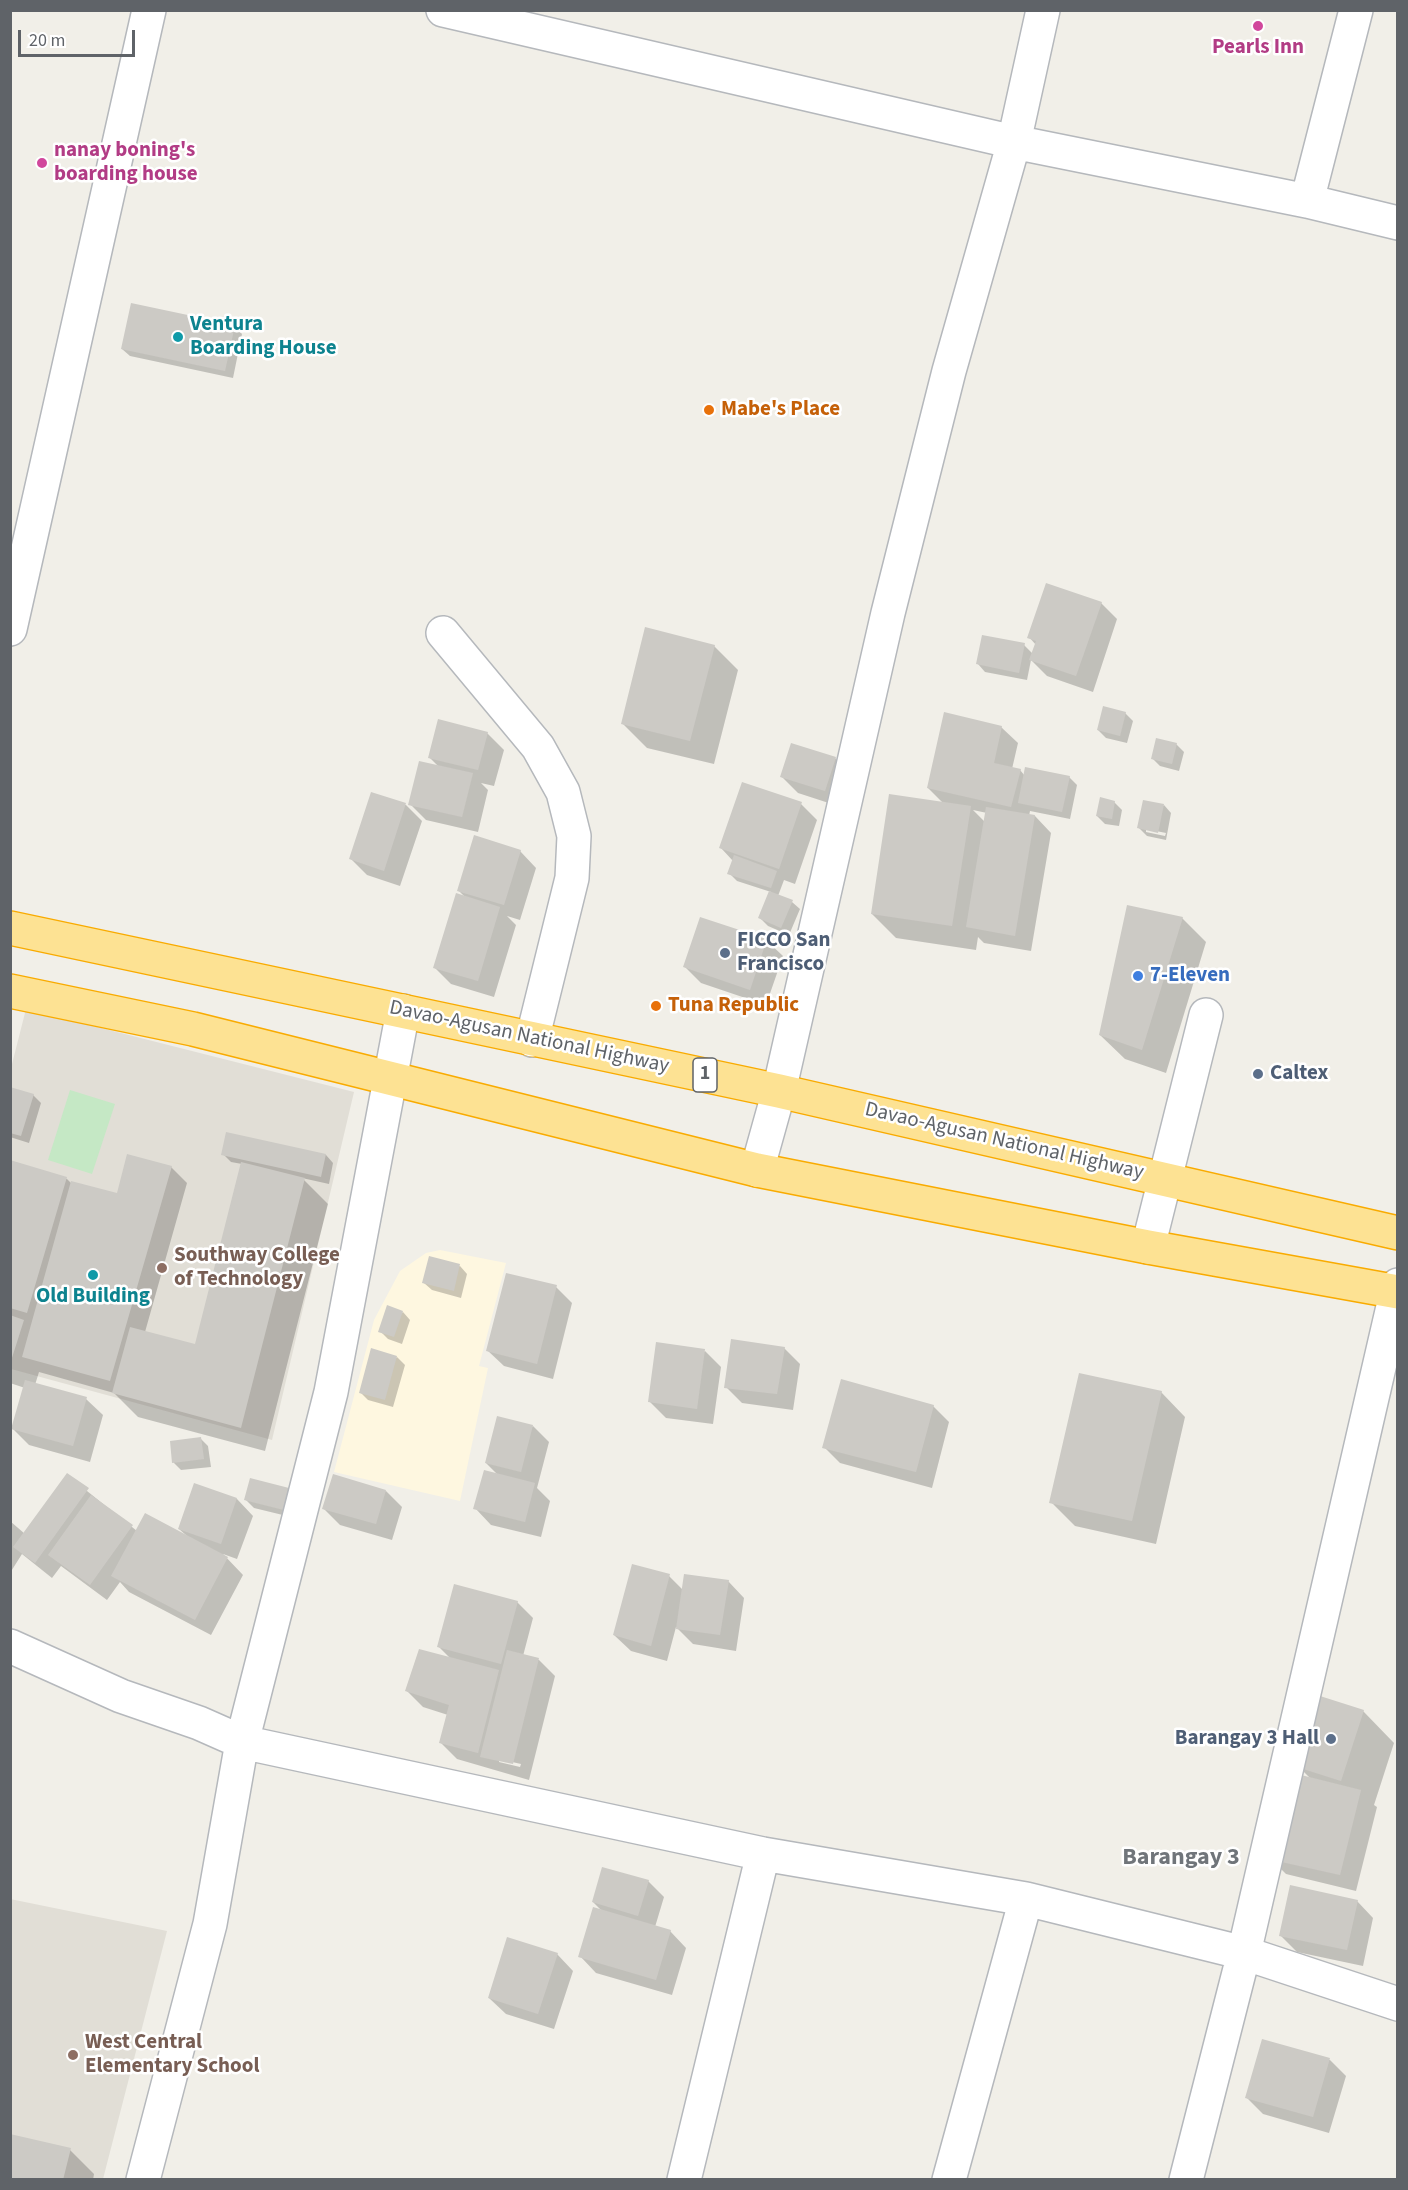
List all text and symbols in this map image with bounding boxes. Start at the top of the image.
scale bar [21,18,138,56]
marker: Pearls Inn [1251,19,1265,33]
text: 20 m [29,28,65,53]
place label: Pearls Inn [1212,35,1304,61]
place label: nanay boning's boarding house [54,138,198,188]
marker: nanay boning's boarding house [35,156,49,170]
place label: Ventura Boarding House [190,312,337,362]
marker: Ventura Boarding House [171,330,185,344]
place label: Mabe's Place [721,397,840,423]
marker: Mabe's Place [702,403,716,417]
place label: FICCO San Francisco [737,928,831,978]
marker: FICCO San Francisco [718,946,732,960]
place label: 7-Eleven [1150,963,1230,989]
marker: 7-Eleven [1131,969,1145,983]
place label: Tuna Republic [668,993,799,1019]
street label: Davao-Agusan National Highway [387,996,671,1080]
marker: Tuna Republic [649,999,663,1013]
road number: 1 [693,1058,717,1092]
place label: Caltex [1270,1061,1328,1087]
marker: Caltex [1251,1067,1265,1081]
street label: Davao-Agusan National Highway [862,1098,1146,1186]
place label: Southway College of Technology [174,1243,340,1293]
marker: Southway College of Technology [155,1261,169,1275]
marker: Old Building [86,1268,100,1282]
place label: Old Building [36,1284,150,1310]
place label: Barangay 3 Hall [1175,1726,1319,1752]
marker: Barangay 3 Hall [1324,1732,1338,1746]
district label: Barangay 3 [1122,1845,1240,1873]
place label: West Central Elementary School [85,2030,259,2080]
marker: West Central Elementary School [66,2048,80,2062]

